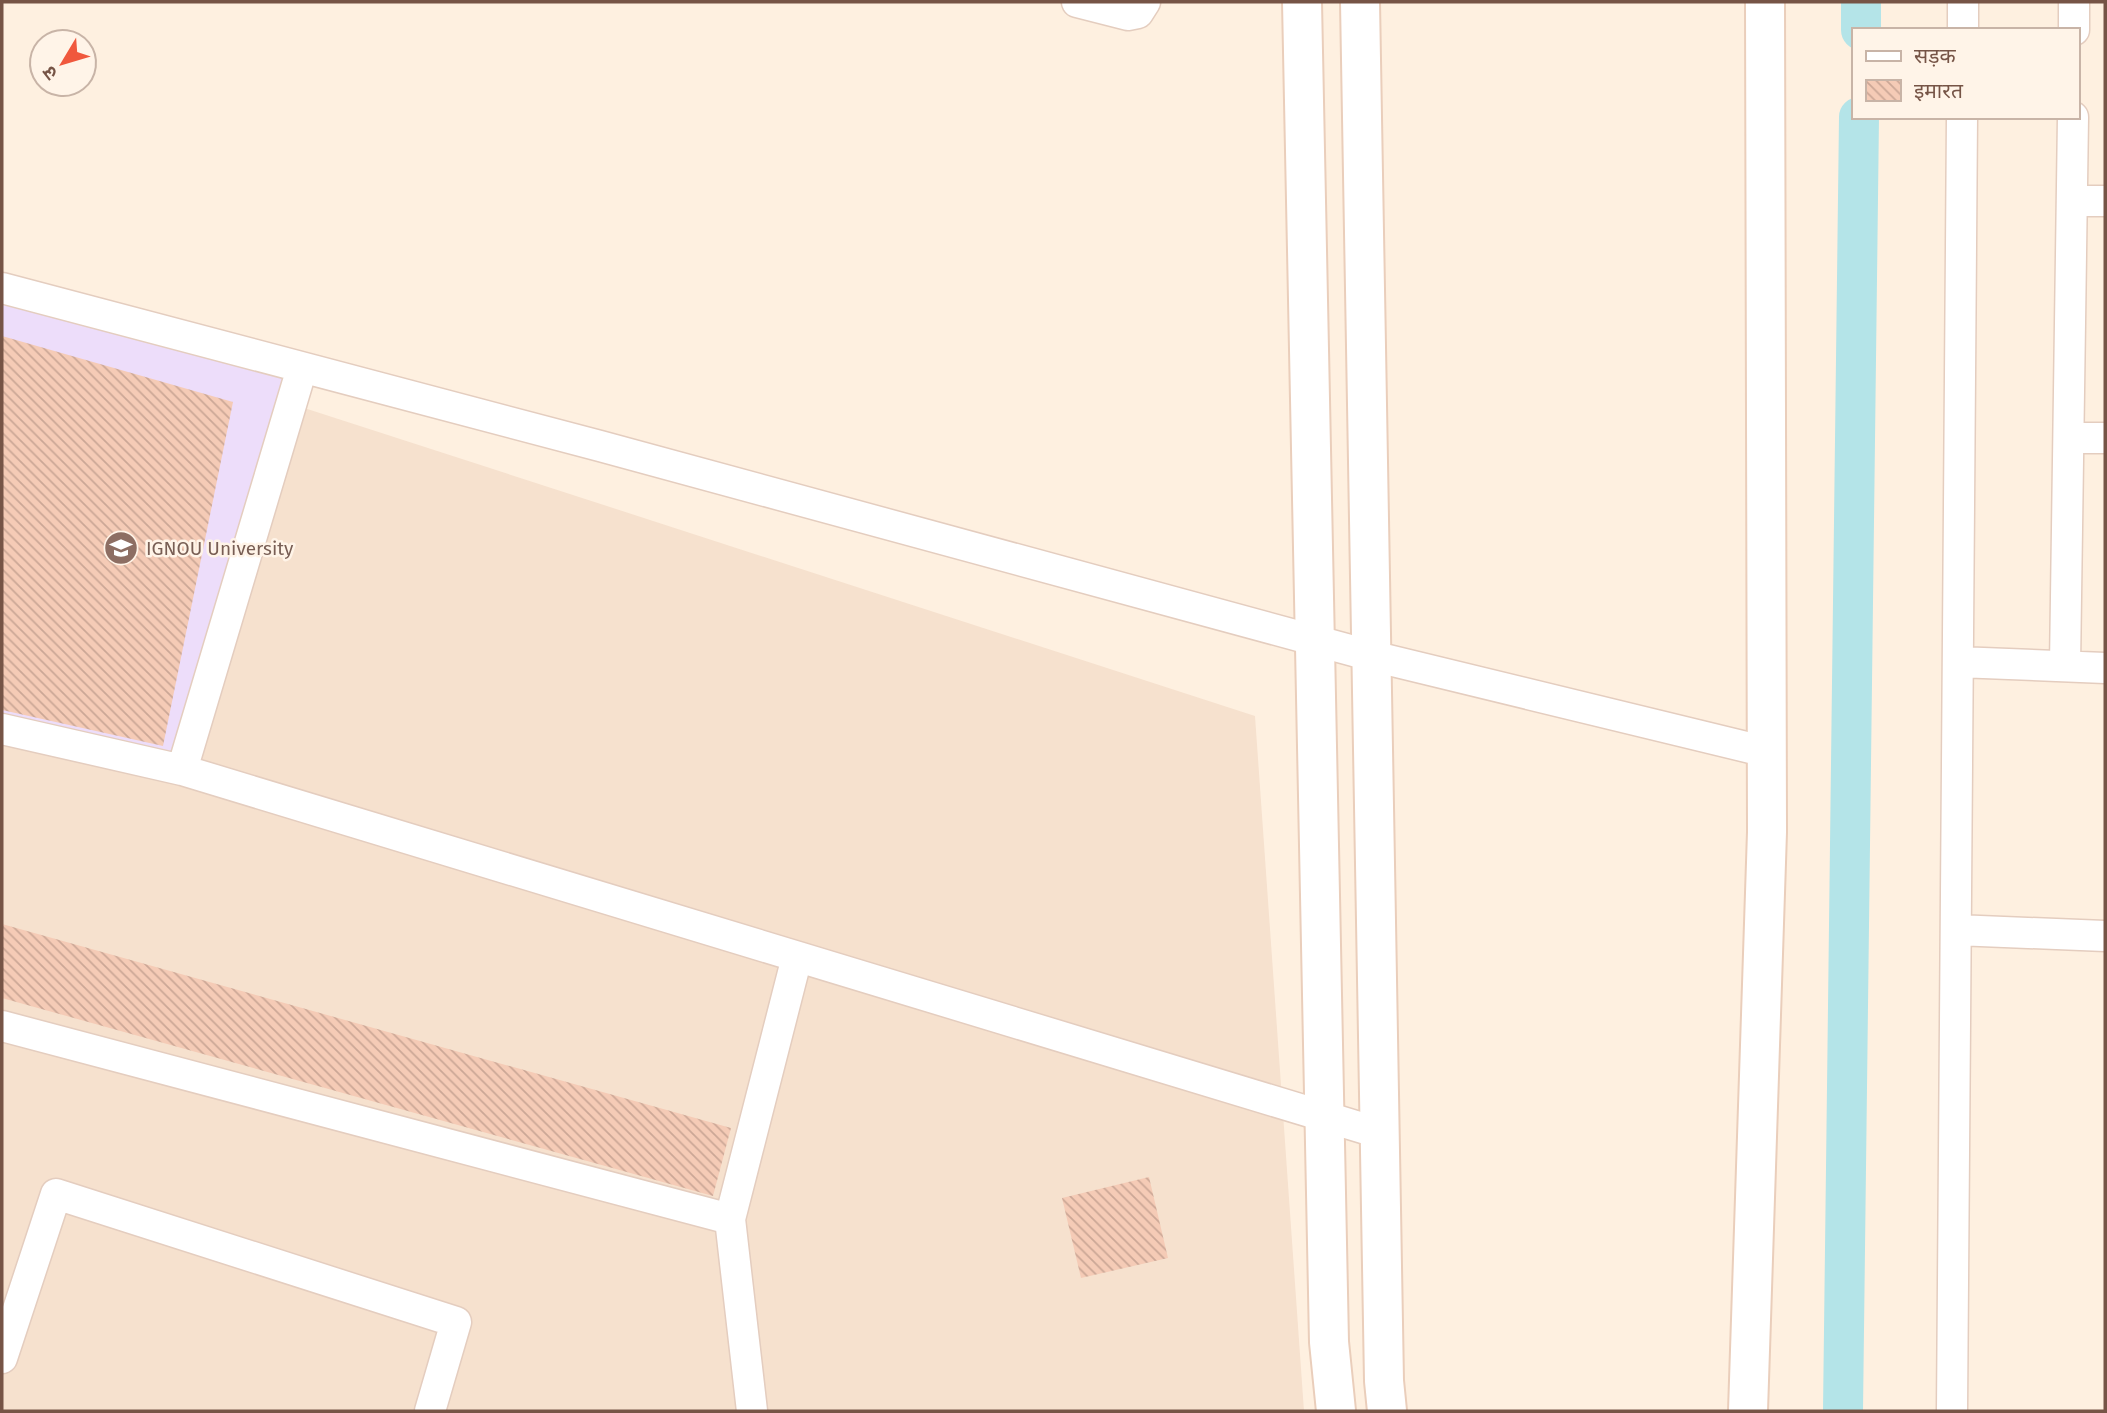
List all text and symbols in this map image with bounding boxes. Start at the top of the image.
north arrow [28,28,98,98]
legend [1852,28,2079,119]
text: सड़क [1914,43,1956,69]
text: उ [37,61,62,85]
text: इमारत [1914,78,1964,104]
school or university icon: IGNOU University [102,529,140,567]
place label: IGNOU University [146,537,294,560]

